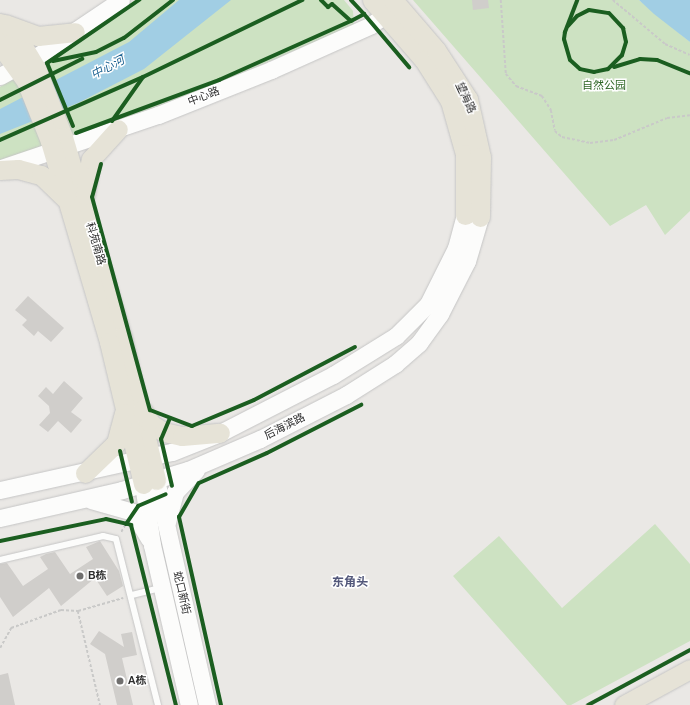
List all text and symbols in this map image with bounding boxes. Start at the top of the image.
water label: 中心河 [89,53,127,83]
park label: 自然公园 [582,79,626,93]
street label: 望海路 [452,80,478,116]
street label: 中心路 [186,85,222,109]
street label: 科苑南路 [83,221,107,267]
street label: 后海滨路 [262,411,308,443]
place label: B栋 [88,569,106,583]
street label: 蛇口新街 [170,570,192,616]
marker: B栋 [75,571,85,581]
district label: 东角头 [332,576,368,590]
place label: A栋 [128,674,146,688]
marker: A栋 [115,676,125,686]

